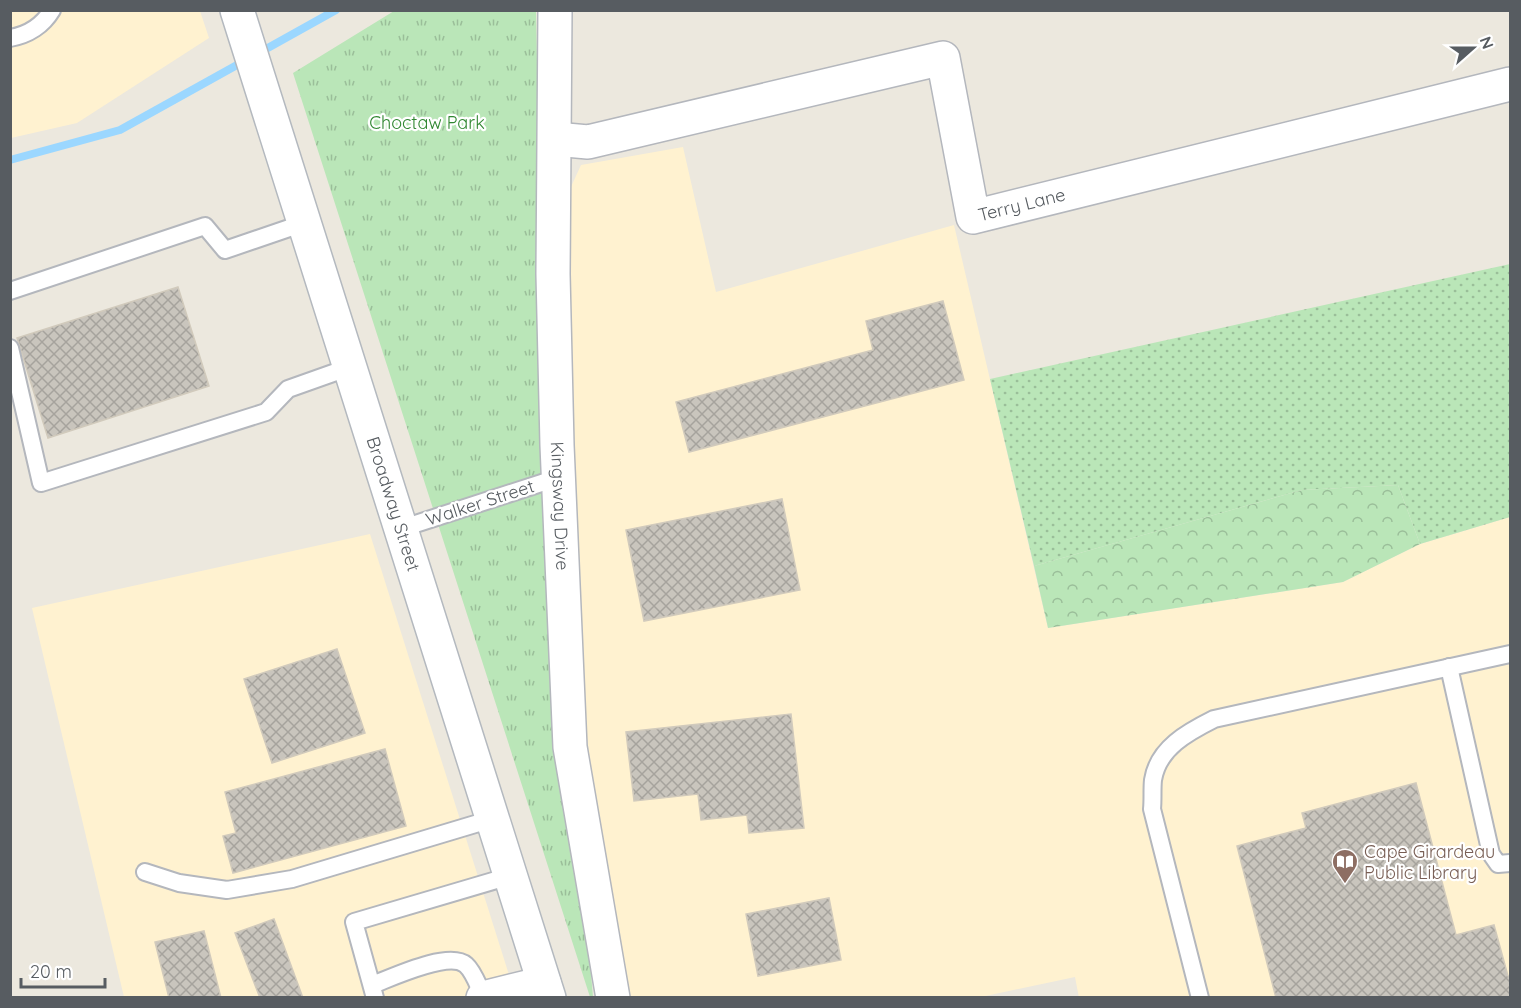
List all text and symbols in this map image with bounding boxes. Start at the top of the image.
north arrow [1443,18,1503,78]
text: N [1476,34,1498,52]
park label: Choctaw Park [369,111,485,134]
street label: Terry Lane [976,183,1068,226]
street label: Broadway Street [361,434,425,574]
street label: Kingsway Drive [546,441,574,571]
street label: Walker Street [423,474,537,531]
place label: Cape Girardeau Public Library [1364,840,1495,884]
library icon: Cape Girardeau Public Library [1330,847,1360,885]
scale bar [21,951,105,989]
text: 20 m [30,960,72,983]

